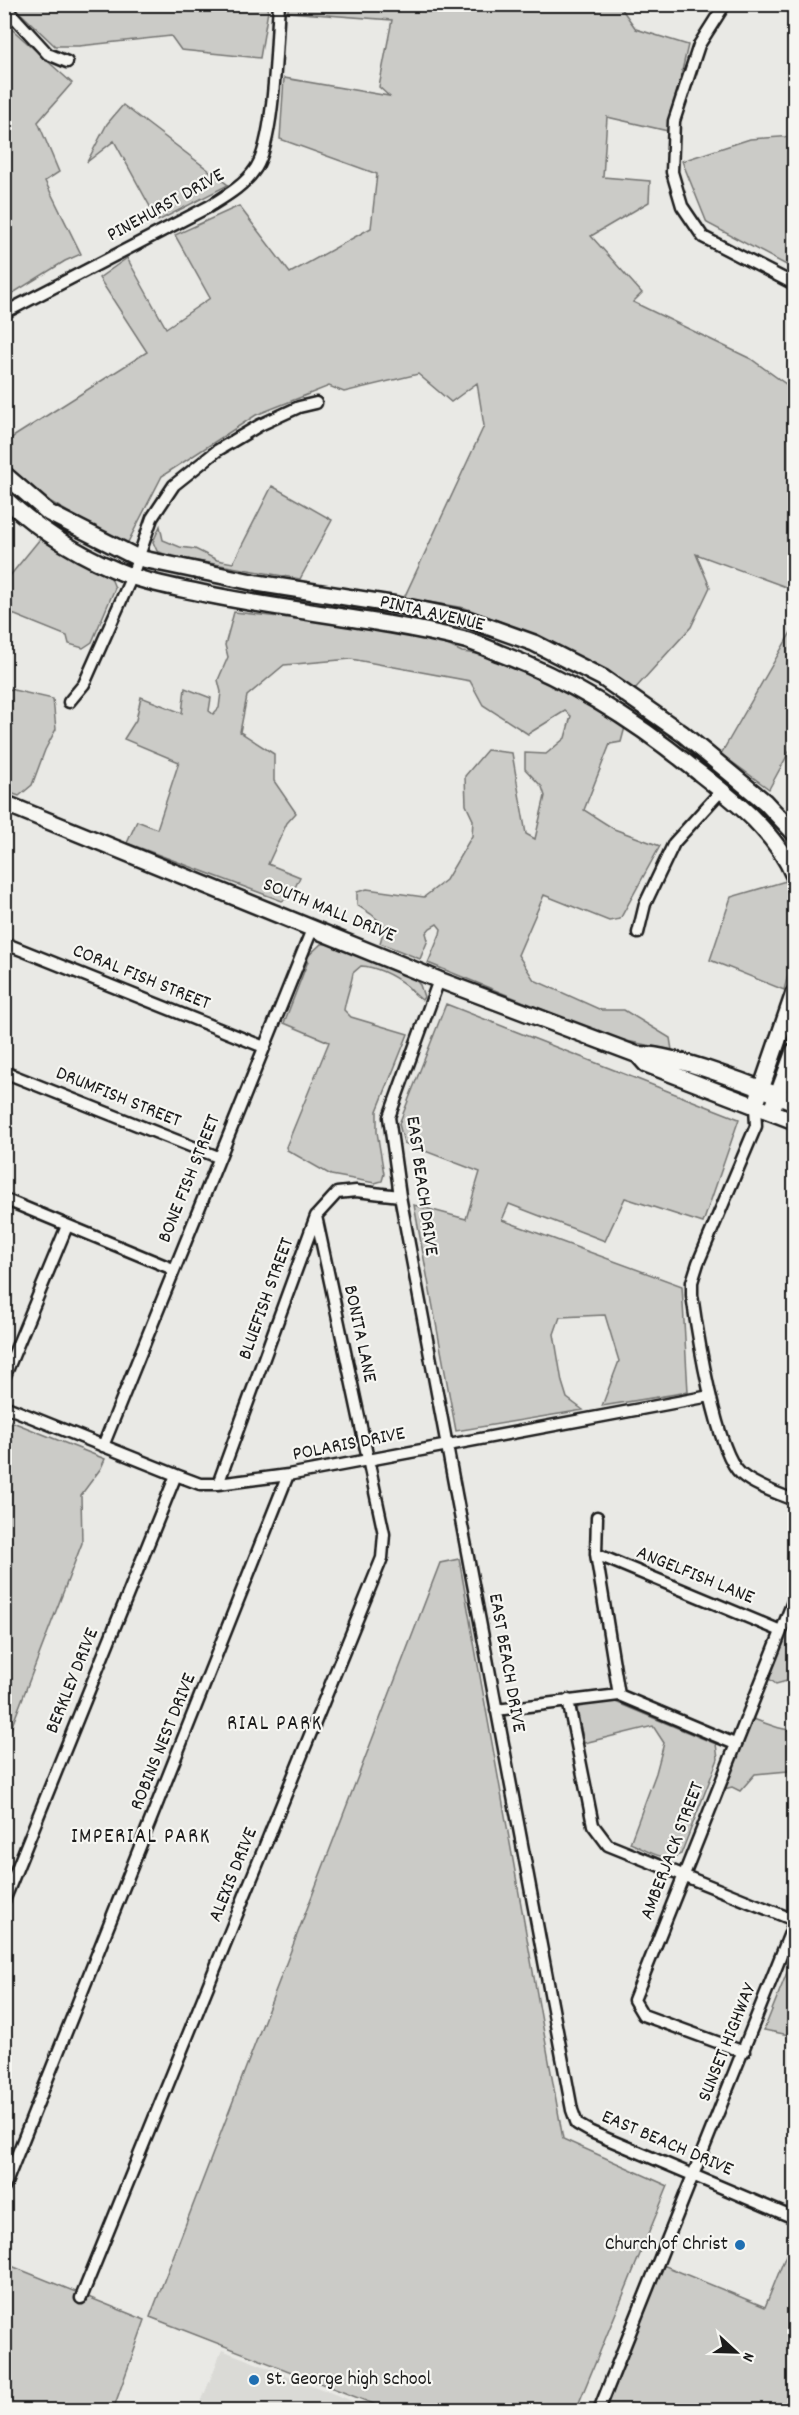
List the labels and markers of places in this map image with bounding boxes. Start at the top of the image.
place label: Church of Christ [605,2231,728,2259]
marker: Church of Christ [733,2238,747,2252]
place label: St. George high School [266,2366,432,2394]
marker: St. George high School [247,2373,261,2387]

